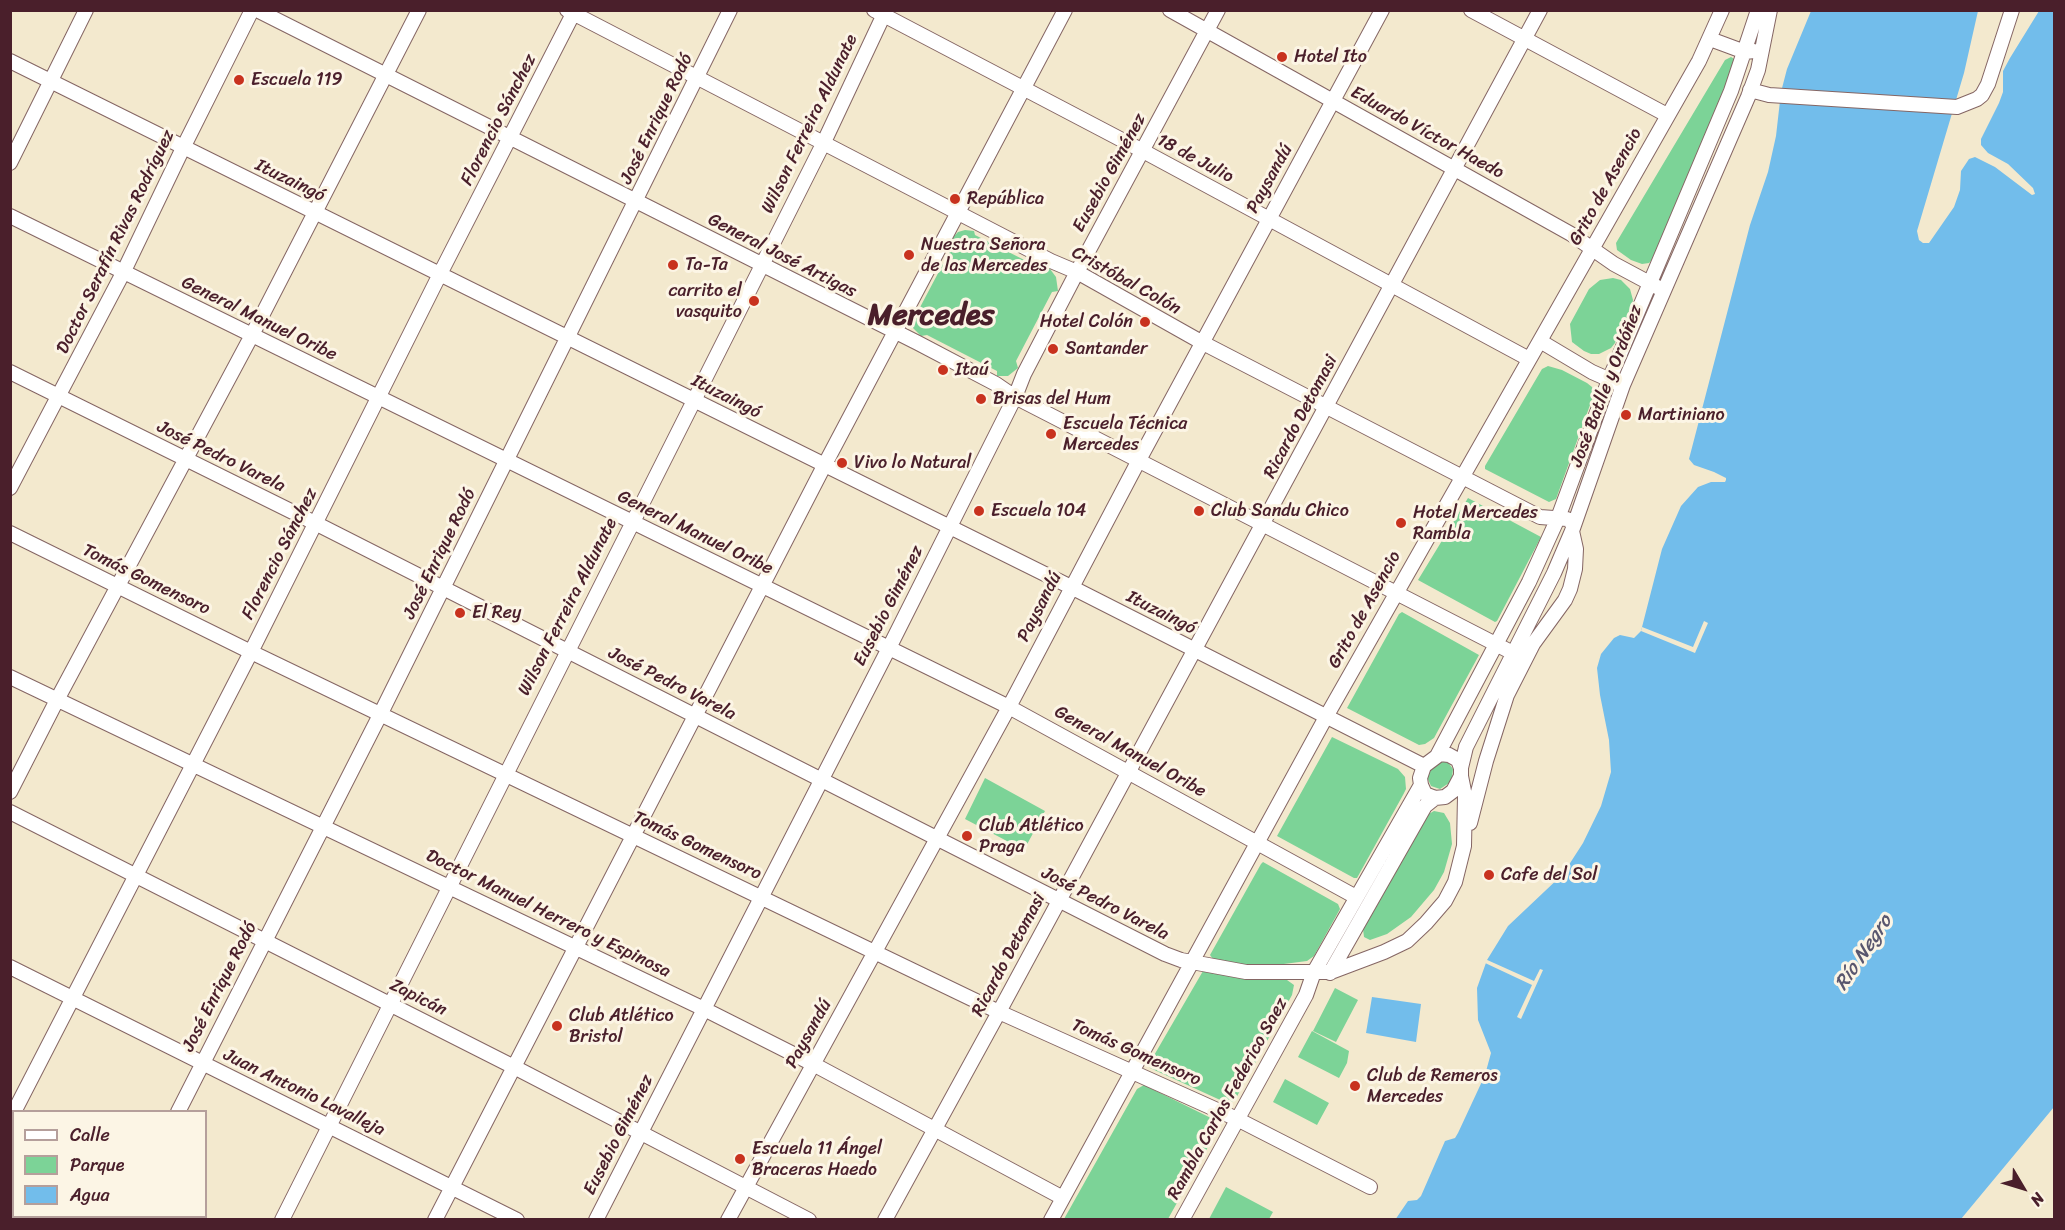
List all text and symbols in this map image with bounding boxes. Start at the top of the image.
street label: Wilson Ferreira Aldunate [757,31,863,217]
place label: Hotel Ito [1294,46,1367,68]
street label: José Enrique Rodó [616,50,698,188]
marker: Hotel Ito [1275,50,1289,64]
street label: Florencio Sánchez [457,51,541,189]
place label: Escuela 119 [251,69,342,91]
marker: Escuela 119 [232,73,246,87]
street label: Eduardo Víctor Haedo [1347,82,1507,184]
street label: Eusebio Giménez [1068,110,1152,236]
street label: Grito de Asencio [1565,125,1647,249]
street label: Doctor Serafín Rivas Rodríguez [52,127,180,357]
street label: 18 de Julio [1153,130,1237,188]
street label: Paysandú [1242,141,1298,217]
street label: Ituzaingó [251,155,329,207]
place label: República [967,188,1044,210]
marker: República [948,192,962,206]
street label: General José Artigas [704,209,860,303]
place label: Nuestra Señora de las Mercedes [921,234,1048,276]
street label: Cristóbal Colón [1068,242,1184,320]
marker: Nuestra Señora de las Mercedes [902,248,916,262]
place label: Ta-Ta [685,254,728,276]
marker: Ta-Ta [666,258,680,272]
street label: General Manuel Oribe [178,272,340,366]
place label: carrito el vasquito [668,280,742,322]
marker: carrito el vasquito [747,294,761,308]
district label: Mercedes [868,298,994,334]
street label: José Batlle y Ordóñez [1566,302,1648,470]
place label: Hotel Colón [1040,311,1133,333]
marker: Hotel Colón [1138,315,1152,329]
place label: Santander [1065,338,1147,360]
marker: Santander [1046,342,1060,356]
street label: Ricardo Detomasi [1259,352,1343,482]
place label: Itaú [955,359,989,381]
marker: Itaú [936,363,950,377]
street label: Ituzaingó [688,370,764,424]
place label: Brisas del Hum [993,388,1111,410]
marker: Brisas del Hum [974,392,988,406]
place label: Martiniano [1638,404,1725,426]
marker: Martiniano [1619,408,1633,422]
place label: Escuela Técnica Mercedes [1063,413,1187,456]
street label: José Pedro Varela [153,417,289,497]
marker: Escuela Técnica Mercedes [1044,427,1058,441]
place label: Vivo lo Natural [854,452,971,474]
marker: Vivo lo Natural [835,456,849,470]
street label: Florencio Sánchez [238,485,322,623]
street label: José Enrique Rodó [399,485,481,623]
street label: General Manuel Oribe [614,486,776,580]
place label: Escuela 104 [991,500,1086,522]
place label: Club Sandu Chico [1211,500,1349,522]
place label: Hotel Mercedes Rambla [1413,502,1538,544]
marker: Escuela 104 [972,504,986,518]
marker: Club Sandu Chico [1192,504,1206,518]
street label: Wilson Ferreira Aldunate [514,515,622,699]
marker: Hotel Mercedes Rambla [1394,516,1408,530]
street label: Tomás Gomensoro [79,540,213,620]
street label: Eusebio Giménez [849,542,929,670]
street label: Grito de Asencio [1324,548,1406,672]
street label: Paysandú [1013,568,1067,646]
street label: Ituzaingó [1123,586,1199,640]
place label: El Rey [472,602,521,624]
marker: El Rey [453,606,467,620]
street label: José Pedro Varela [605,643,739,725]
street label: General Manuel Oribe [1050,701,1210,803]
street label: Tomás Gomensoro [629,807,765,885]
place label: Club Atlético Praga [979,815,1084,858]
marker: Club Atlético Praga [960,829,974,843]
street label: Doctor Manuel Herrero y Espinosa [422,845,674,983]
street label: José Pedro Varela [1038,863,1172,945]
place label: Cafe del Sol [1501,864,1597,886]
marker: Cafe del Sol [1482,868,1496,882]
street label: Ricardo Detomasi [967,890,1051,1020]
water label: Río Negro [1830,911,1898,995]
street label: José Enrique Rodó [178,919,262,1055]
street label: Zapicán [386,975,450,1021]
street label: Rambla Carlos Federico Saez [1163,994,1293,1204]
street label: Paysandú [781,996,837,1072]
place label: Club Atlético Bristol [569,1005,674,1048]
street label: Tomás Gomensoro [1068,1015,1204,1091]
marker: Club Atlético Bristol [550,1019,564,1033]
street label: Juan Antonio Lavalleja [220,1045,388,1141]
place label: Club de Remeros Mercedes [1367,1065,1498,1108]
street label: Eusebio Giménez [579,1071,659,1199]
marker: Club de Remeros Mercedes [1348,1079,1362,1093]
legend [12,1110,207,1218]
text: Calle [70,1119,110,1151]
place label: Escuela 11 Ángel Braceras Haedo [752,1138,882,1180]
text: Parque [70,1149,124,1181]
marker: Escuela 11 Ángel Braceras Haedo [733,1152,747,1166]
north arrow [1993,1158,2053,1218]
text: Agua [70,1179,110,1211]
text: N [2023,1186,2052,1213]

